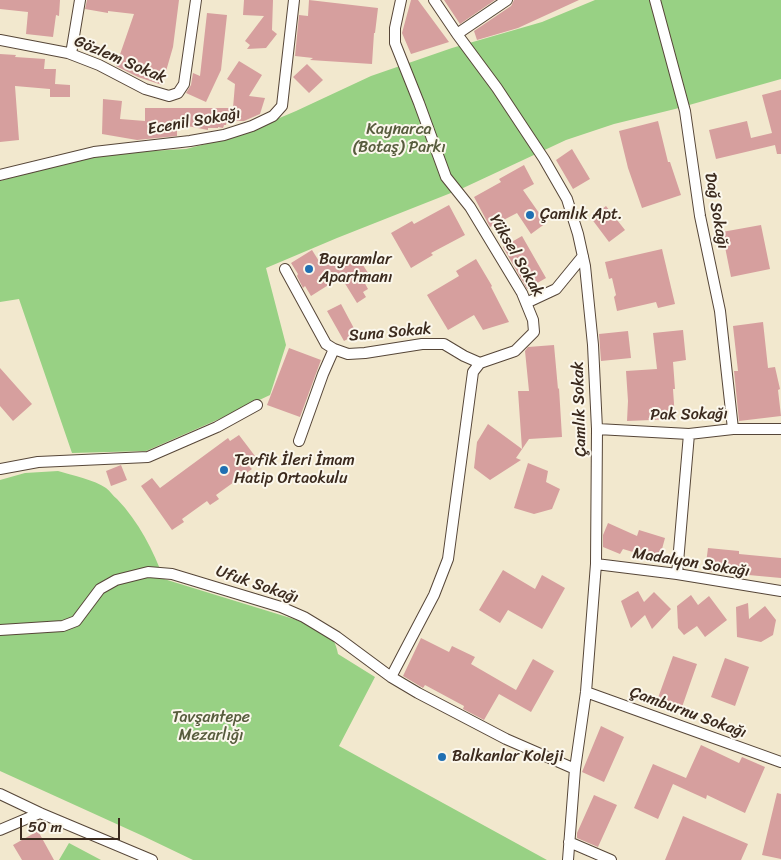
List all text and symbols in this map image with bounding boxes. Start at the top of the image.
street label: Gözlem Sokak [71,32,169,88]
street label: Ecenil Sokağı [146,104,242,140]
park label: Kaynarca (Botaş) Parkı [352,120,446,158]
street label: Dağ Sokağı [700,171,732,251]
place label: Çamlık Apt. [540,205,623,225]
marker: Çamlık Apt. [524,209,536,221]
street label: Yüksel Sokak [485,211,547,301]
place label: Bayramlar Apartmanı [319,250,392,288]
marker: Bayramlar Apartmanı [303,263,315,275]
street label: Suna Sokak [348,320,432,346]
street label: Çamlık Sokak [569,361,591,457]
street label: Pak Sokağı [650,405,728,425]
place label: Tevfik İleri İmam Hatip Ortaokulu [234,451,355,489]
marker: Tevfik İleri İmam Hatip Ortaokulu [218,464,230,476]
street label: Madalyon Sokağı [631,544,751,582]
street label: Ufuk Sokağı [213,562,301,608]
street label: Çamburnu Sokağı [627,683,749,743]
park label: Tavşantepe Mezarlığı [172,708,250,746]
place label: Balkanlar Koleji [452,747,563,767]
marker: Balkanlar Koleji [436,751,448,763]
scale bar [22,808,122,840]
text: 50 m [28,814,62,840]

